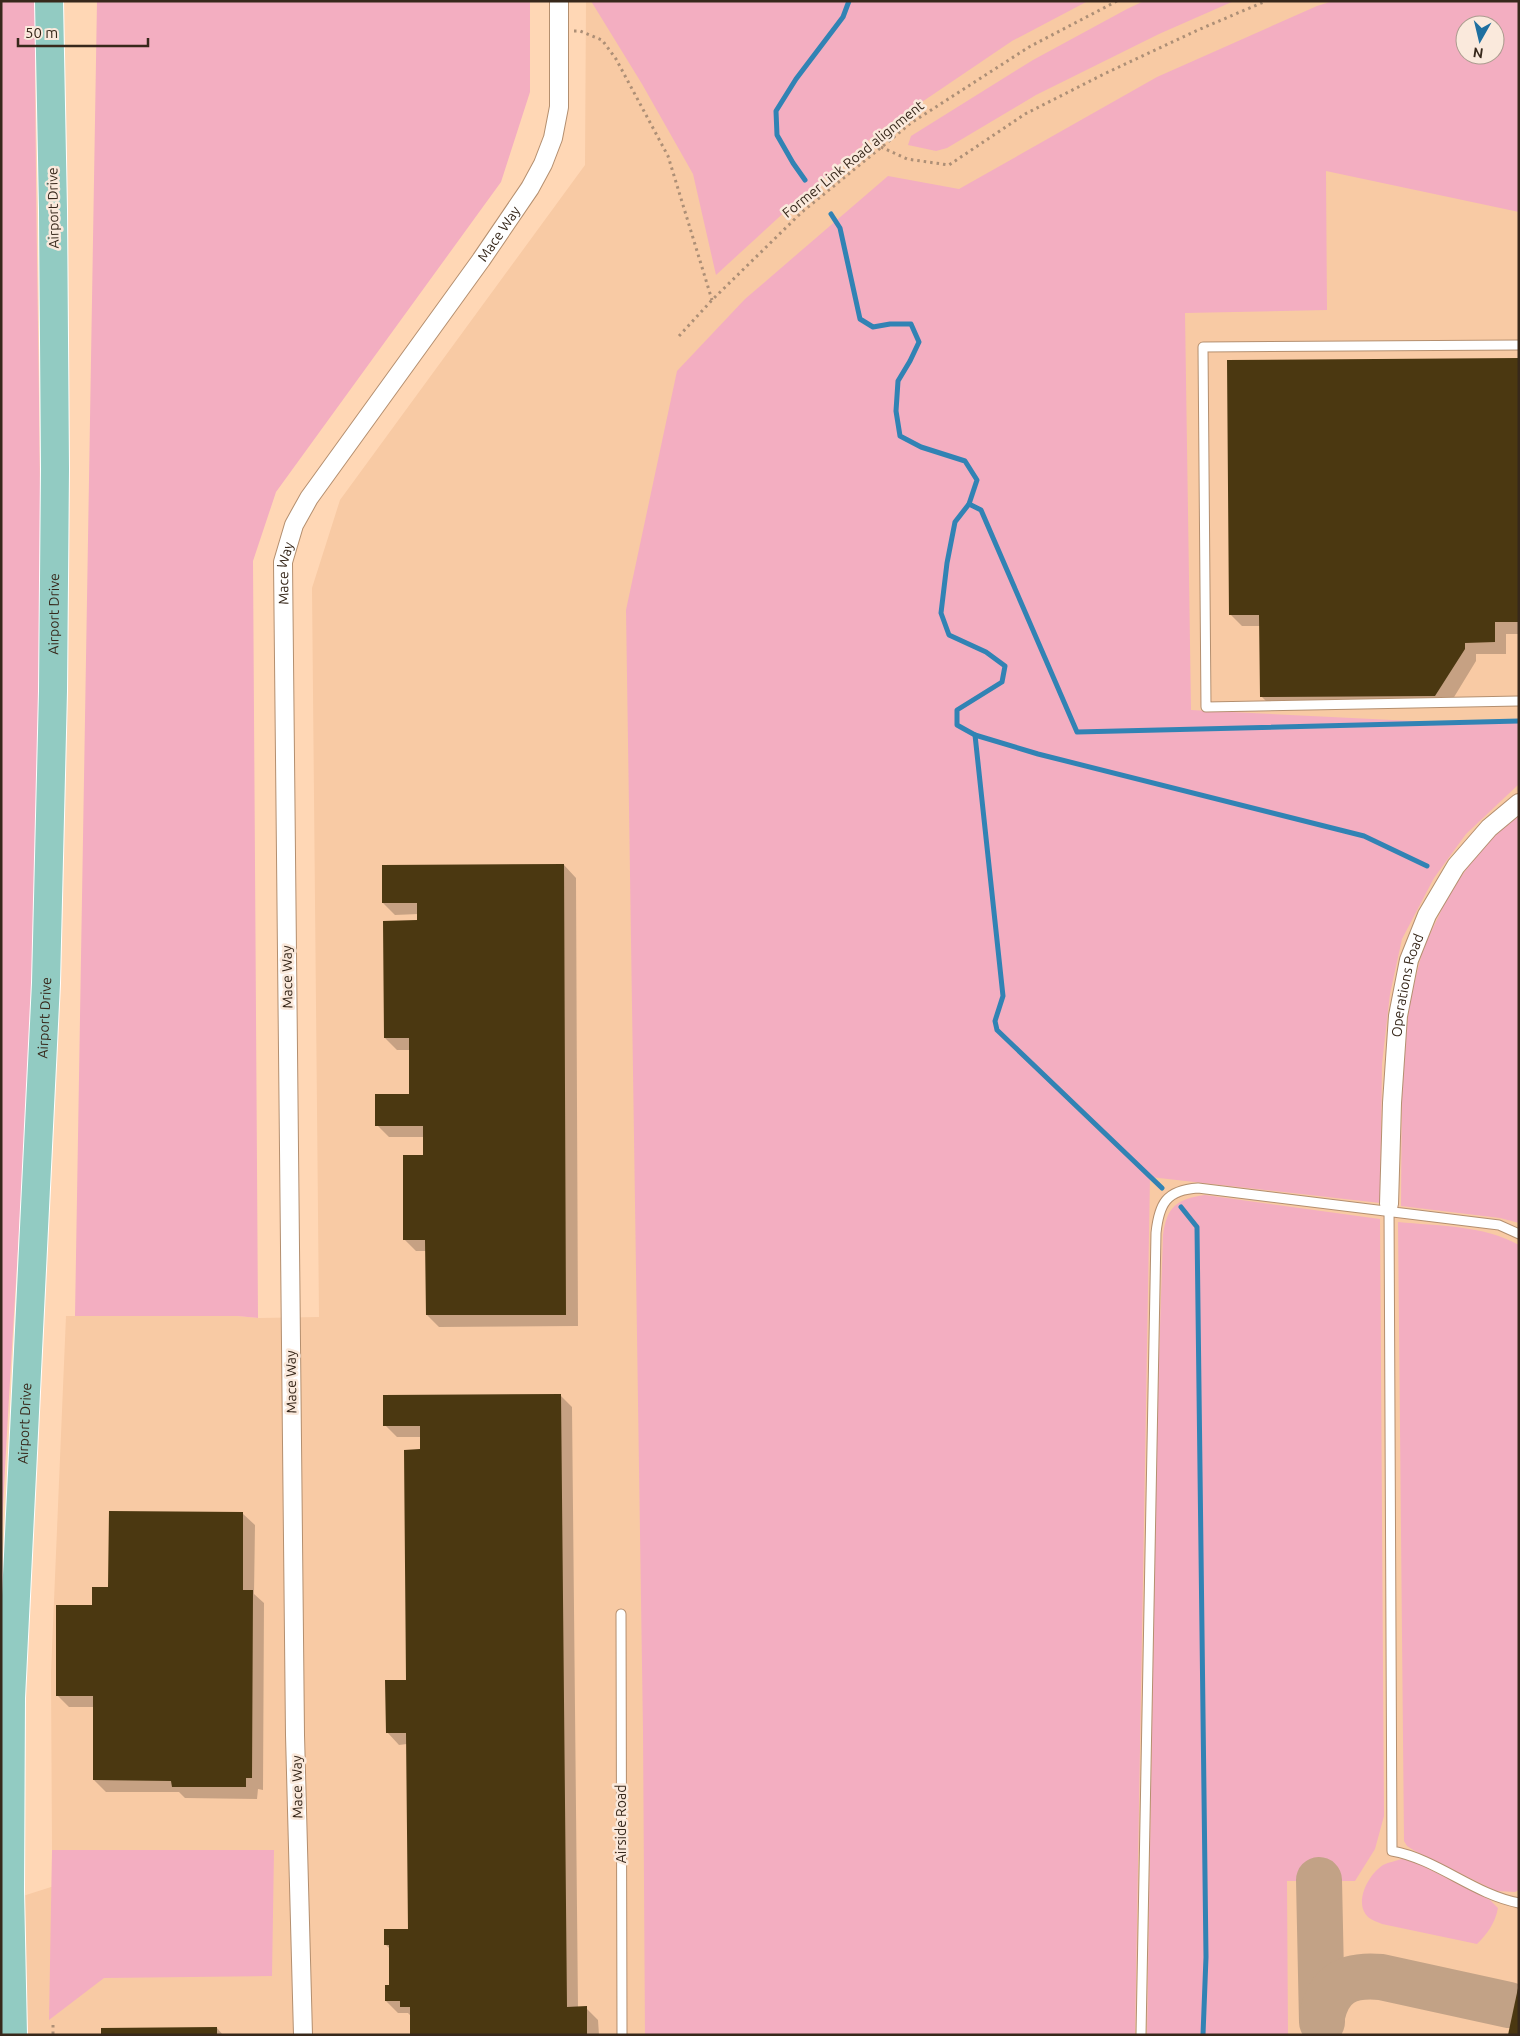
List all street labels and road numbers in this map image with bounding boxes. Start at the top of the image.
street label: Former Link Road alignment [779,97,927,221]
street label: Airport Drive [44,167,62,249]
street label: Mace Way [474,203,523,265]
street label: Mace Way [274,540,297,605]
street label: Airport Drive [45,573,62,655]
street label: Operations Road [1389,931,1427,1038]
street label: Mace Way [278,945,296,1009]
street label: Airport Drive [34,977,54,1059]
street label: Mace Way [282,1350,300,1414]
street label: Airport Drive [14,1382,34,1464]
street label: Mace Way [288,1755,306,1819]
street label: Airside Road [613,1785,629,1863]

